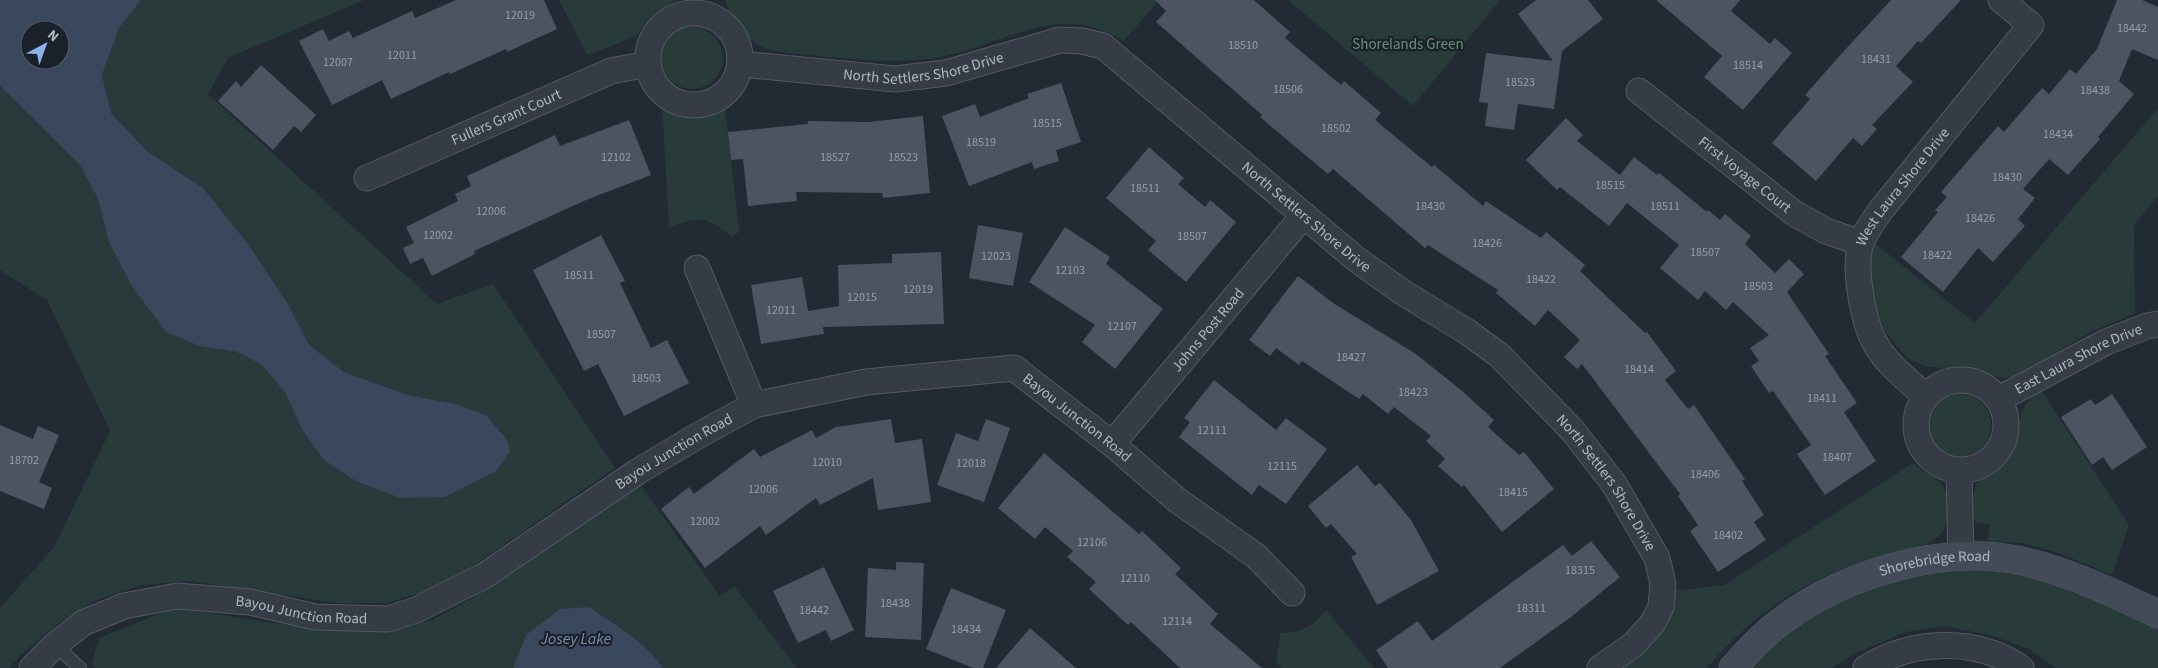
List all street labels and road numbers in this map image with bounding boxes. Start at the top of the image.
street label: North Settlers Shore Drive [842,47,1006,90]
street label: Fullers Grant Court [448,84,565,151]
street label: West Laura Shore Drive [1851,123,1955,249]
street label: First Voyage Court [1694,132,1796,218]
street label: North Settlers Shore Drive [1237,157,1375,277]
street label: Johns Post Road [1167,284,1249,377]
street label: East Laura Shore Drive [2011,319,2145,400]
street label: Bayou Junction Road [1018,368,1136,467]
street label: Bayou Junction Road [611,409,736,495]
street label: North Settlers Shore Drive [1551,410,1661,555]
street label: Shorebridge Road [1876,546,1991,582]
street label: Bayou Junction Road [235,591,368,629]

